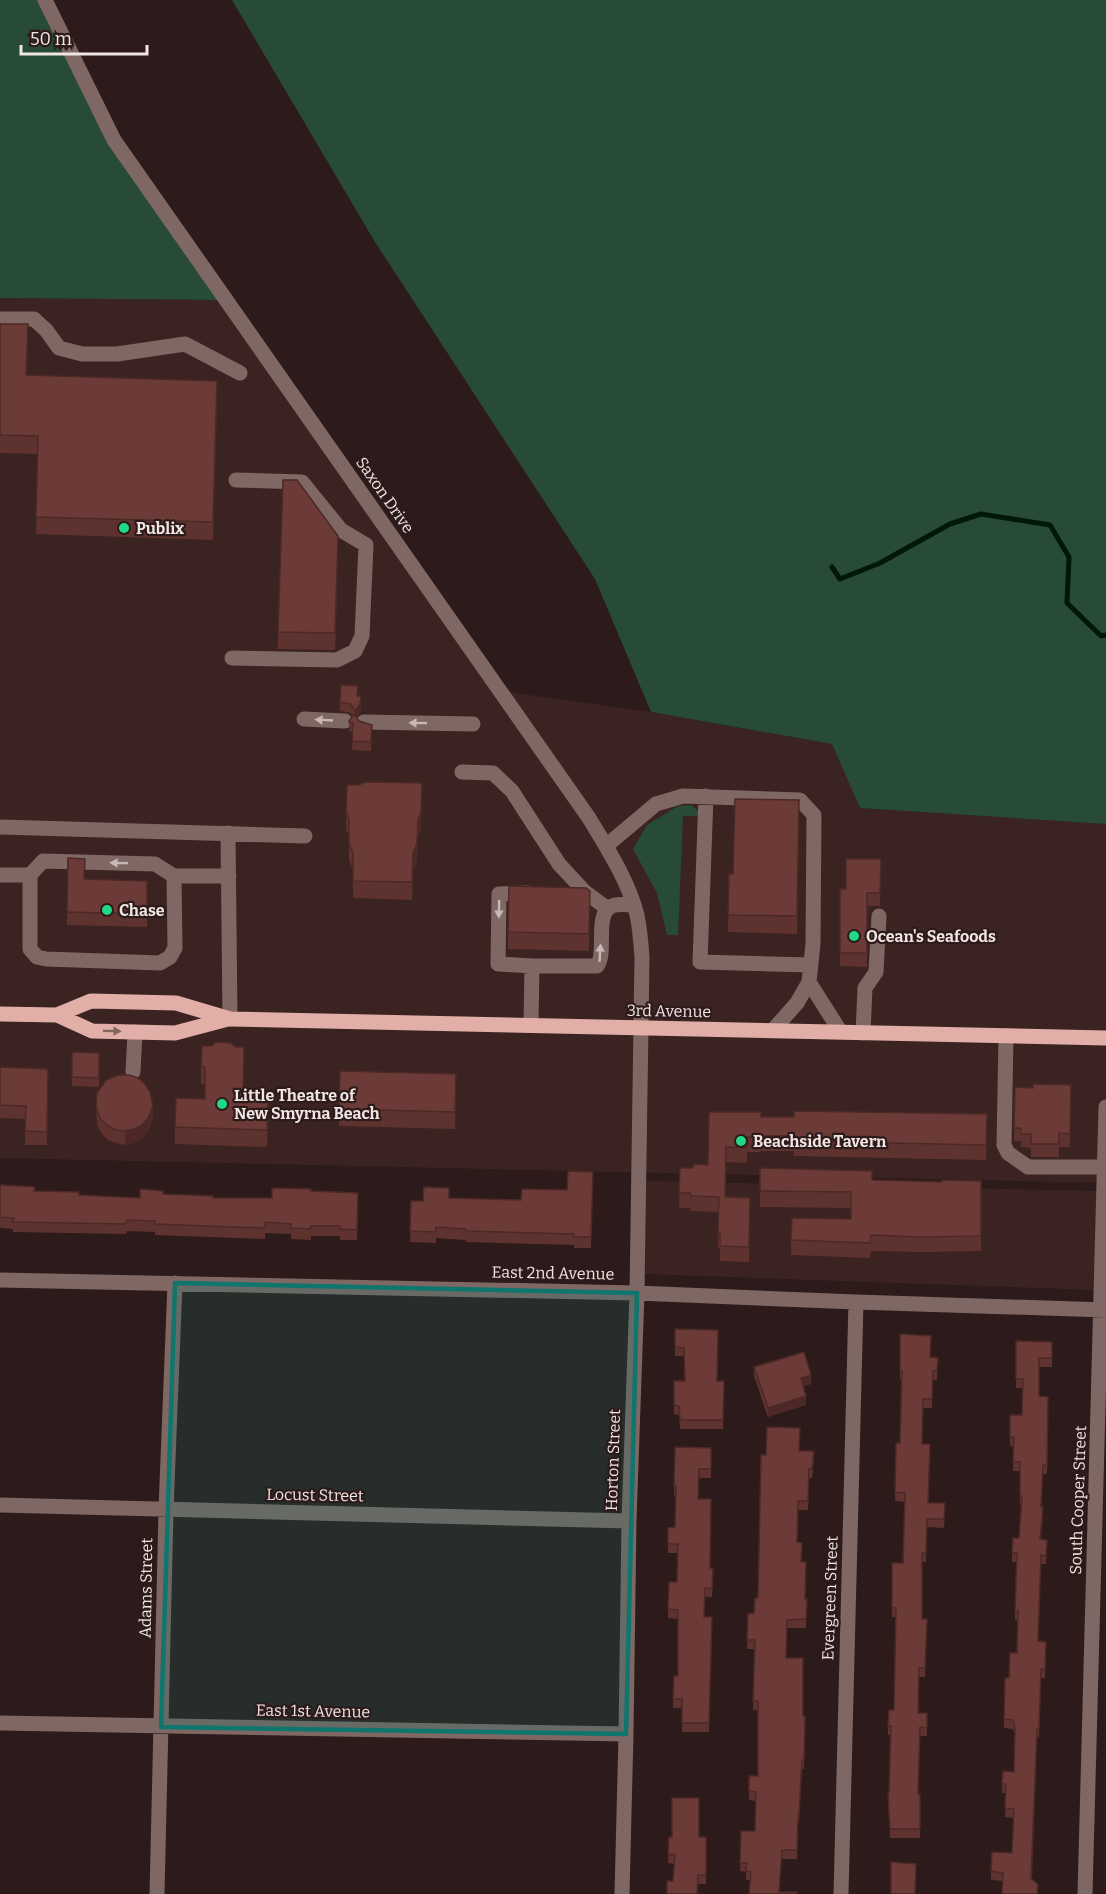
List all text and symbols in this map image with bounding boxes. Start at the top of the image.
scale bar [21,18,147,56]
text: 50 m [30,28,72,50]
street label: Saxon Drive [352,453,418,537]
place label: Publix [136,519,184,538]
marker: Publix [117,521,131,535]
one-way arrow [315,715,334,724]
one-way arrow [409,718,428,727]
one-way arrow [109,858,128,868]
one-way arrow [494,899,504,918]
place label: Chase [119,901,165,920]
marker: Chase [100,903,114,917]
place label: Ocean's Seafoods [866,927,996,946]
marker: Ocean's Seafoods [847,929,861,943]
one-way arrow [596,943,605,962]
street label: 3rd Avenue [627,1001,711,1021]
one-way arrow [102,1027,121,1036]
place label: Little Theatre of New Smyrna Beach [234,1086,380,1123]
marker: Little Theatre of New Smyrna Beach [215,1097,229,1111]
place label: Beachside Tavern [753,1132,887,1151]
marker: Beachside Tavern [734,1134,748,1148]
street label: East 2nd Avenue [491,1262,615,1284]
street label: Horton Street [602,1408,624,1511]
street label: South Cooper Street [1066,1425,1090,1575]
street label: Locust Street [266,1485,364,1505]
street label: Evergreen Street [818,1535,842,1661]
street label: Adams Street [136,1537,156,1638]
street label: East 1st Avenue [256,1701,370,1721]

